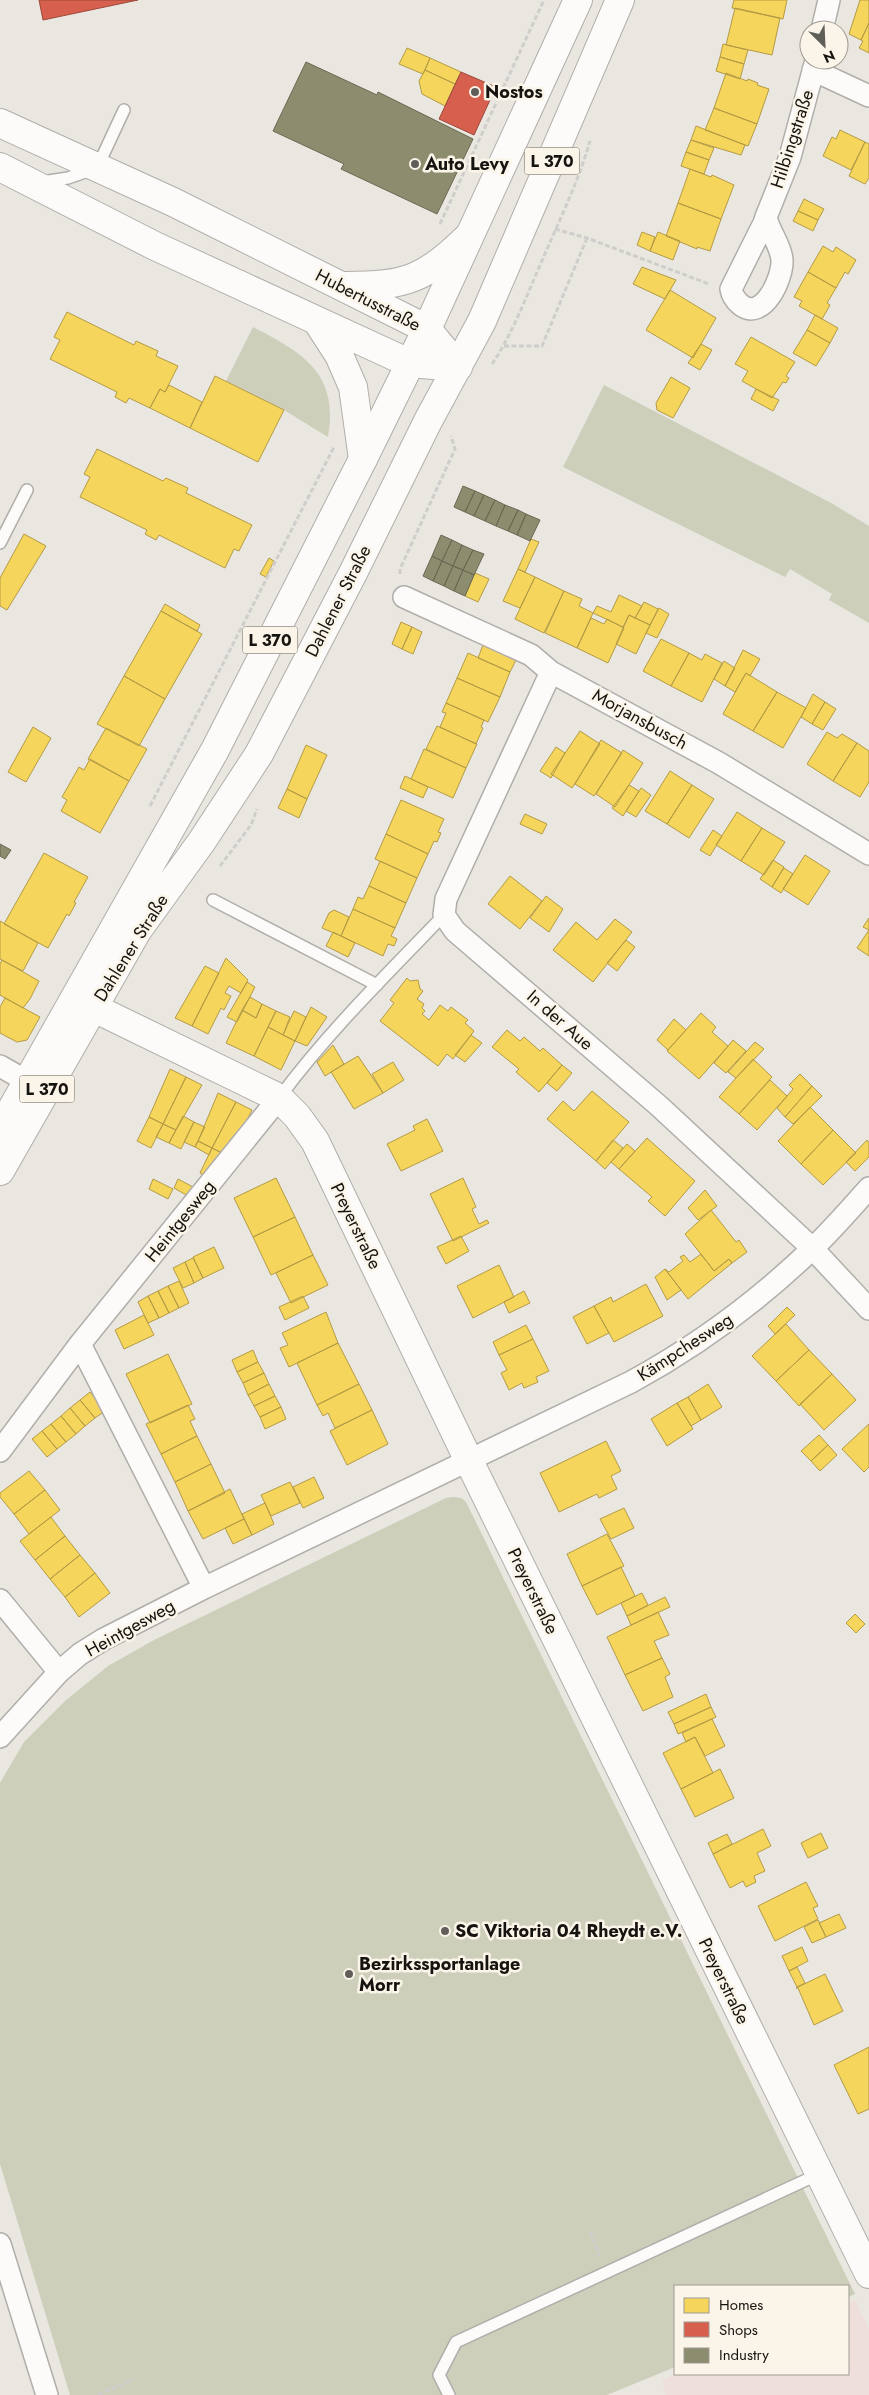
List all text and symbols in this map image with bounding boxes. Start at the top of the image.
north arrow [799,20,849,70]
text: N [820,45,838,68]
place label: Nostos [485,79,543,105]
marker: Nostos [469,86,481,98]
street label: Hilbingstraße [764,86,820,192]
road number: L 370 [524,148,580,175]
place label: Auto Levy [424,151,510,177]
marker: Auto Levy [409,158,421,170]
street label: Hubertusstraße [311,262,425,338]
street label: Dahlener Straße [299,541,377,661]
road number: L 370 [242,626,298,654]
street label: Morjansbusch [588,682,692,756]
street label: Dahlener Straße [88,889,174,1007]
street label: In der Aue [521,984,599,1056]
road number: L 370 [20,1076,74,1102]
street label: Heintgesweg [139,1174,221,1268]
street label: Preyerstraße [324,1178,388,1274]
street label: Kämpchesweg [632,1306,738,1388]
street label: Preyerstraße [501,1543,565,1639]
street label: Heintgesweg [80,1593,180,1663]
place label: SC Viktoria 04 Rheydt e.V. [455,1918,683,1944]
marker: SC Viktoria 04 Rheydt e.V. [439,1925,451,1937]
street label: Preyerstraße [692,1933,756,2029]
place label: Bezirkssportanlage Morr [359,1951,520,1998]
marker: Bezirkssportanlage Morr [343,1968,355,1980]
legend [674,2285,849,2375]
text: Homes [719,2294,763,2316]
text: Shops [719,2319,758,2341]
text: Industry [719,2344,769,2366]

